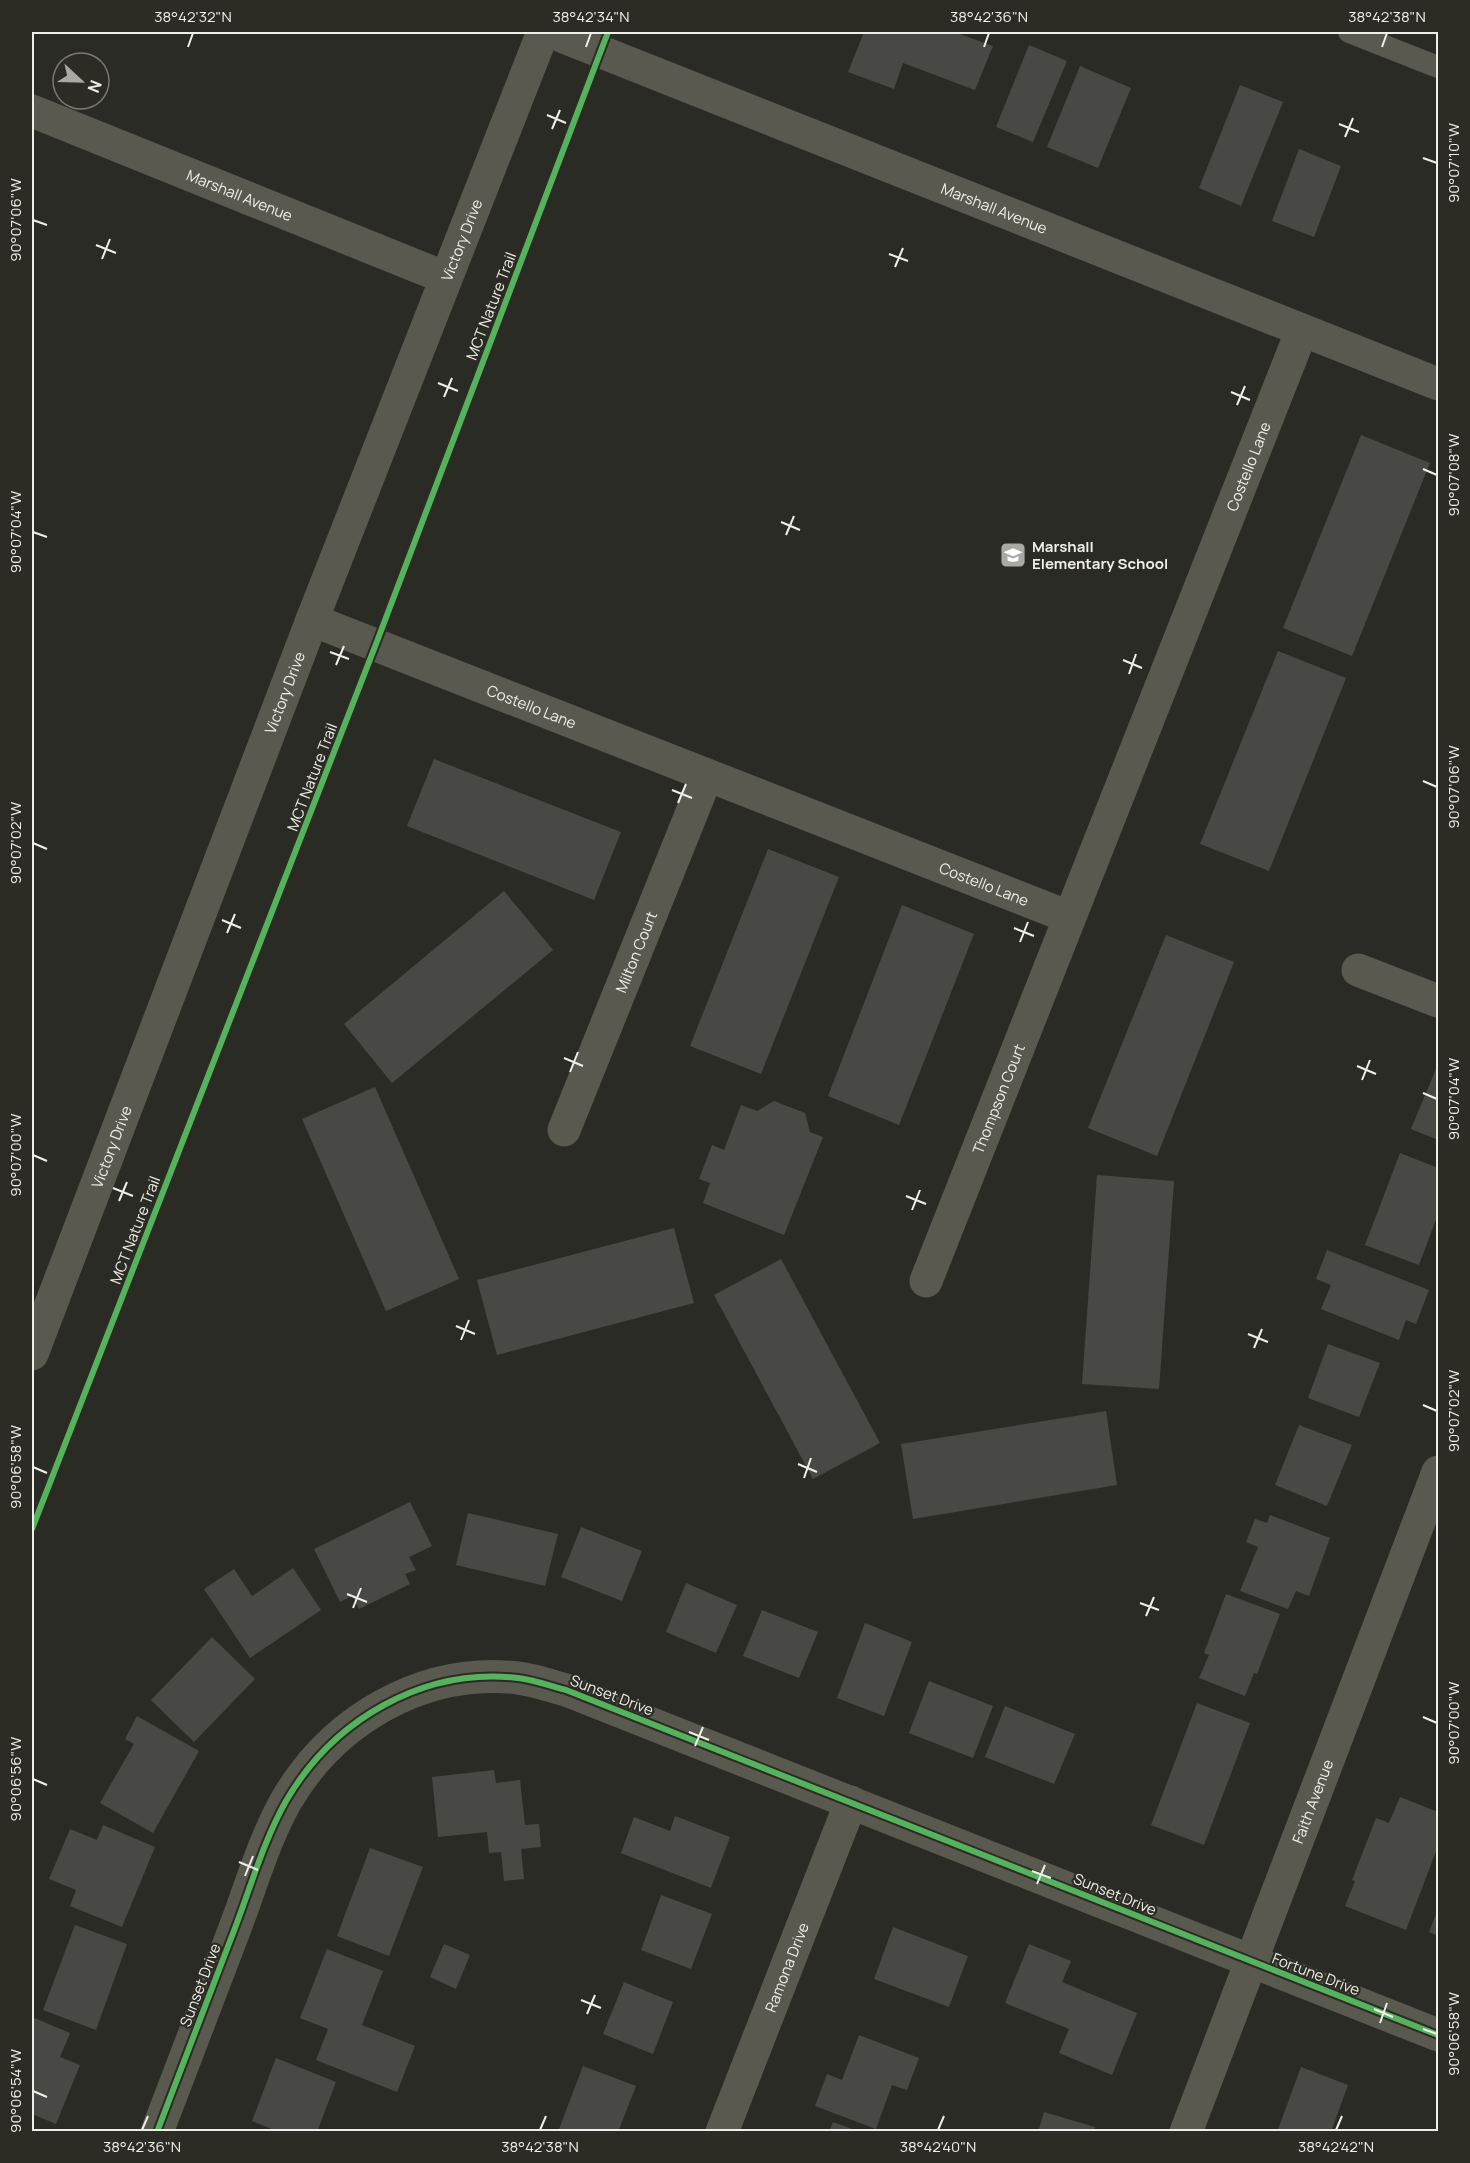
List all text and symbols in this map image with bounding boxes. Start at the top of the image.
text: 38°42'32"N [154,6,232,27]
text: 38°42'34"N [552,6,630,27]
text: 38°42'36"N [950,6,1028,27]
text: 38°42'38"N [1348,6,1426,27]
north arrow [51,51,111,111]
text: N [83,77,107,96]
text: 90°07'10"W [1443,123,1464,203]
street label: Marshall Avenue [184,164,296,226]
street label: Marshall Avenue [938,177,1051,239]
text: 90°07'06"W [5,178,26,262]
street label: Victory Drive [436,196,487,284]
street label: MCT Nature Trail [461,249,521,363]
street label: Costello Lane [1221,418,1275,514]
text: 90°07'08"W [1443,434,1464,516]
text: 90°07'04"W [5,491,26,573]
place label: Marshall Elementary School [1032,536,1168,574]
school or university icon: Marshall Elementary School [998,540,1028,570]
street label: Victory Drive [259,648,310,737]
street label: Costello Lane [484,679,580,733]
street label: MCT Nature Trail [282,720,342,834]
text: 90°07'06"W [1443,745,1464,829]
text: 90°07'02"W [5,802,26,884]
street label: Costello Lane [936,857,1032,911]
street label: Milton Court [610,908,662,996]
street label: Thompson Court [967,1040,1029,1157]
text: 90°07'04"W [1443,1058,1464,1140]
street label: Victory Drive [86,1102,136,1191]
text: 90°07'00"W [5,1113,26,1197]
street label: MCT Nature Trail [105,1173,165,1287]
text: 90°07'02"W [1443,1370,1464,1452]
text: 90°06'58"W [5,1425,26,1509]
street label: Sunset Drive [567,1669,657,1721]
text: 90°07'00"W [1443,1681,1464,1765]
text: 90°06'56"W [5,1737,26,1821]
street label: Faith Avenue [1287,1756,1338,1846]
street label: Sunset Drive [1070,1868,1160,1920]
street label: Ramona Drive [759,1919,814,2015]
street label: Sunset Drive [174,1940,226,2030]
street label: Fortune Drive [1269,1948,1363,2000]
text: 90°06'58"W [1443,1992,1464,2076]
text: 90°06'54"W [5,2049,26,2133]
text: 38°42'36"N [103,2136,181,2157]
text: 38°42'38"N [501,2136,579,2157]
text: 38°42'40"N [900,2136,976,2157]
text: 38°42'42"N [1298,2136,1374,2157]

